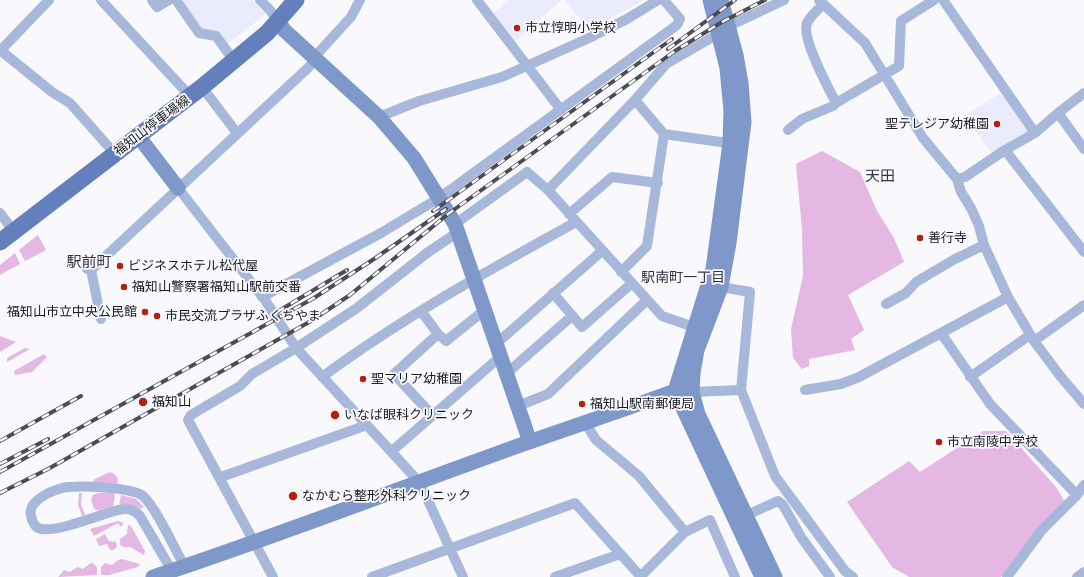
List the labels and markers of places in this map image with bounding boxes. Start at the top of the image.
place label: 市立惇明小学校 [525,20,616,36]
marker: 市立惇明小学校 [512,23,522,33]
place label: 聖テレジア幼稚園 [885,116,989,132]
marker: 聖テレジア幼稚園 [992,119,1002,129]
place label: 善行寺 [928,230,967,246]
marker: 善行寺 [915,233,925,243]
place label: ビジネスホテル松代屋 [128,258,258,274]
marker: ビジネスホテル松代屋 [115,261,125,271]
place label: 福知山警察署福知山駅前交番 [132,279,301,295]
marker: 福知山警察署福知山駅前交番 [119,282,129,292]
place label: 福知山市立中央公民館 [7,304,137,320]
marker: 福知山市立中央公民館 [140,307,150,317]
place label: 市民交流プラザふくちやま [165,308,321,324]
marker: 市民交流プラザふくちやま [152,311,162,321]
place label: 聖マリア幼稚園 [371,371,462,387]
marker: 聖マリア幼稚園 [358,374,368,384]
place label: 福知山 [152,394,191,410]
marker: 福知山 [137,396,149,408]
place label: 福知山駅南郵便局 [590,396,694,412]
marker: 福知山駅南郵便局 [577,399,587,409]
place label: いなば眼科クリニック [344,407,474,423]
marker: いなば眼科クリニック [329,409,341,421]
place label: 市立南陵中学校 [947,434,1038,450]
marker: 市立南陵中学校 [934,437,944,447]
place label: なかむら整形外科クリニック [302,488,471,504]
marker: なかむら整形外科クリニック [287,490,299,502]

